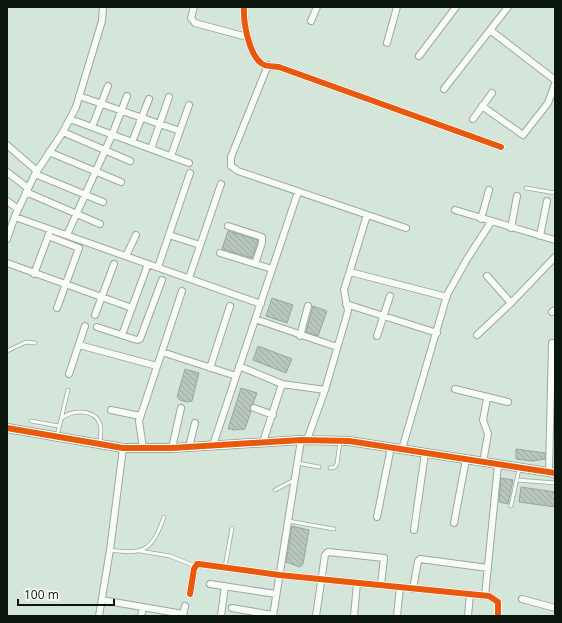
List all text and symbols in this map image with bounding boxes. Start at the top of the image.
scale bar [18,581,114,607]
text: 100 m [24,586,59,603]

